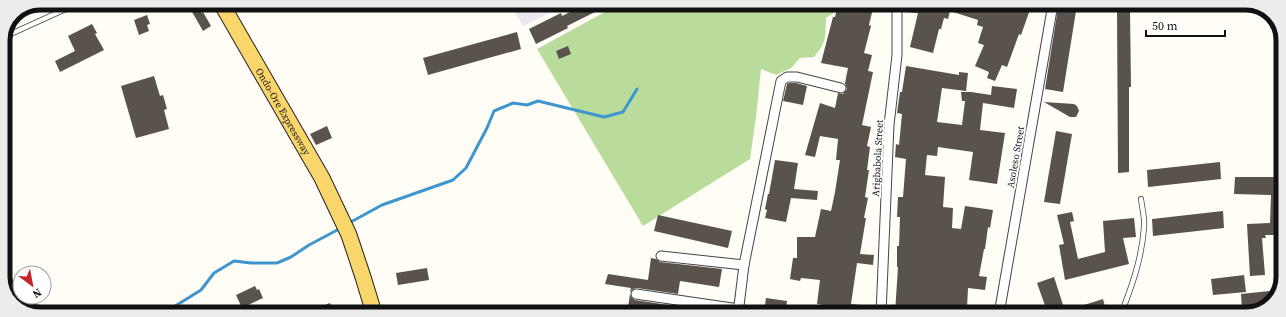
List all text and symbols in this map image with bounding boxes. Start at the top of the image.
scale bar [1146,12,1225,38]
text: 50 m [1152,18,1178,34]
street label: Ondo-Ore Expressway [253,65,314,158]
street label: Arigbabola Street [869,118,886,197]
street label: Asoleso Street [1004,124,1027,189]
north arrow [12,265,52,305]
text: N [30,285,44,302]

